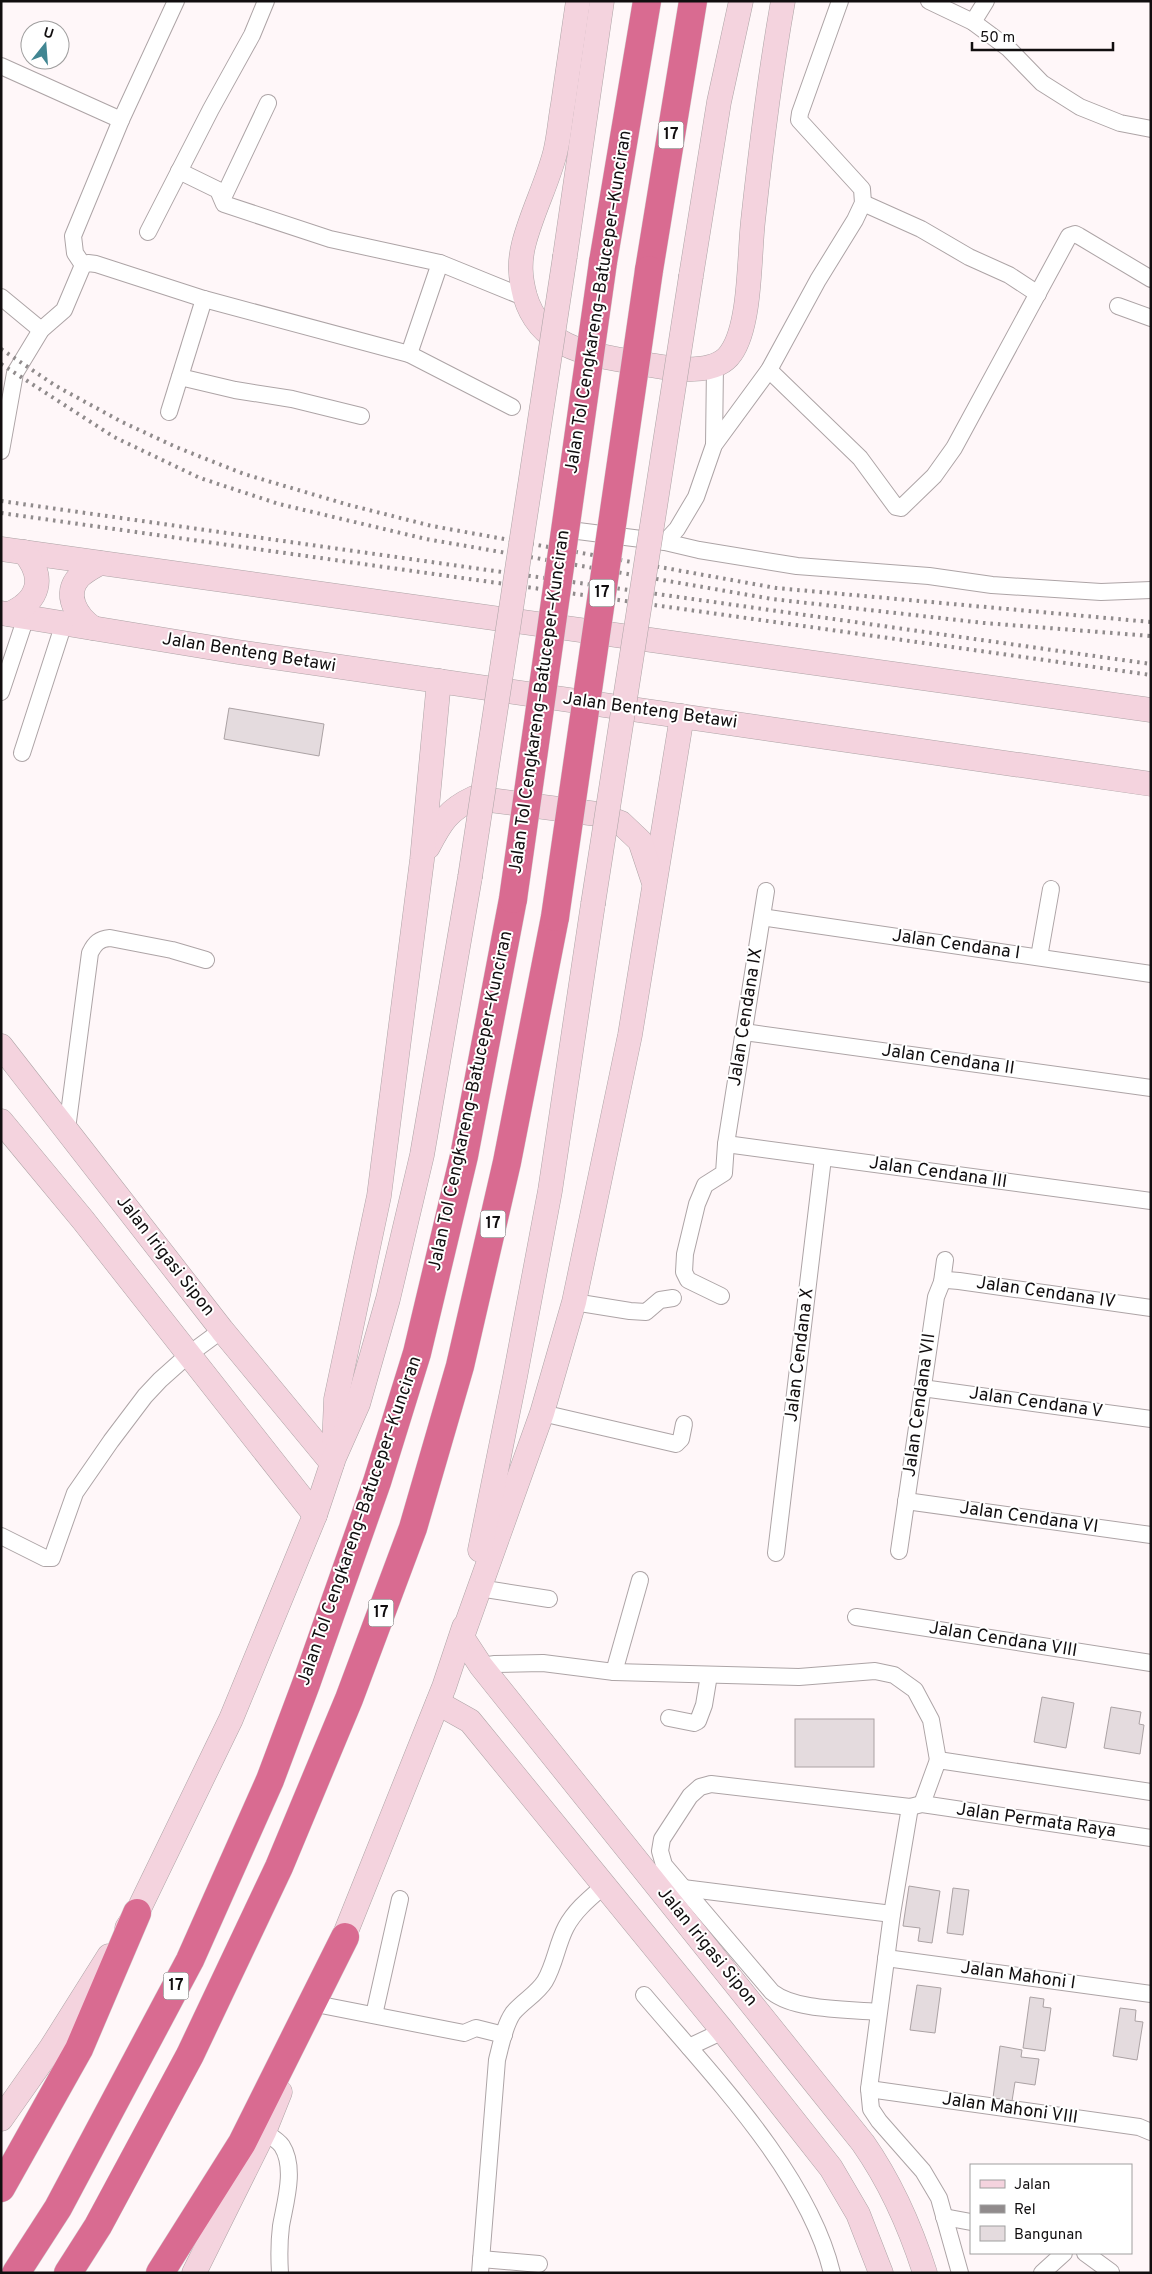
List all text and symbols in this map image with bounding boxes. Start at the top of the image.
north arrow [20,20,70,70]
scale bar [972,20,1113,52]
text: U [41,24,56,44]
text: 50 m [980,29,1015,48]
road number: 17 [658,122,684,148]
street label: Jalan Tol Cengkareng–Batuceper–Kunciran [560,129,638,475]
street label: Jalan Tol Cengkareng–Batuceper–Kunciran [504,529,576,875]
road number: 17 [590,580,614,606]
street label: Jalan Benteng Betawi [160,628,338,678]
street label: Jalan Benteng Betawi [561,687,739,735]
street label: Jalan Cendana I [891,925,1021,965]
street label: Jalan Tol Cengkareng–Batuceper–Kunciran [424,929,518,1273]
street label: Jalan Cendana IX [724,946,768,1088]
street label: Jalan Cendana II [880,1039,1016,1081]
street label: Jalan Cendana III [868,1152,1008,1194]
street label: Jalan Irigasi Sipon [111,1191,219,1321]
road number: 17 [480,1210,506,1238]
street label: Jalan Cendana IV [975,1272,1117,1314]
street label: Jalan Cendana X [780,1287,820,1423]
street label: Jalan Cendana VII [899,1332,941,1478]
street label: Jalan Tol Cengkareng–Batuceper–Kunciran [293,1353,427,1689]
street label: Jalan Cendana V [968,1382,1104,1424]
street label: Jalan Cendana VI [958,1497,1100,1539]
road number: 17 [368,1600,394,1626]
street label: Jalan Cendana VIII [927,1617,1079,1663]
street label: Jalan Permata Raya [955,1798,1117,1844]
street label: Jalan Irigasi Sipon [652,1882,762,2012]
street label: Jalan Mahoni I [959,1957,1077,1995]
road number: 17 [164,1972,188,2000]
street label: Jalan Mahoni VIII [941,2088,1079,2130]
legend [970,2164,1132,2254]
text: Jalan [1014,2176,1051,2195]
text: Rel [1014,2201,1036,2220]
text: Bangunan [1014,2226,1083,2245]

